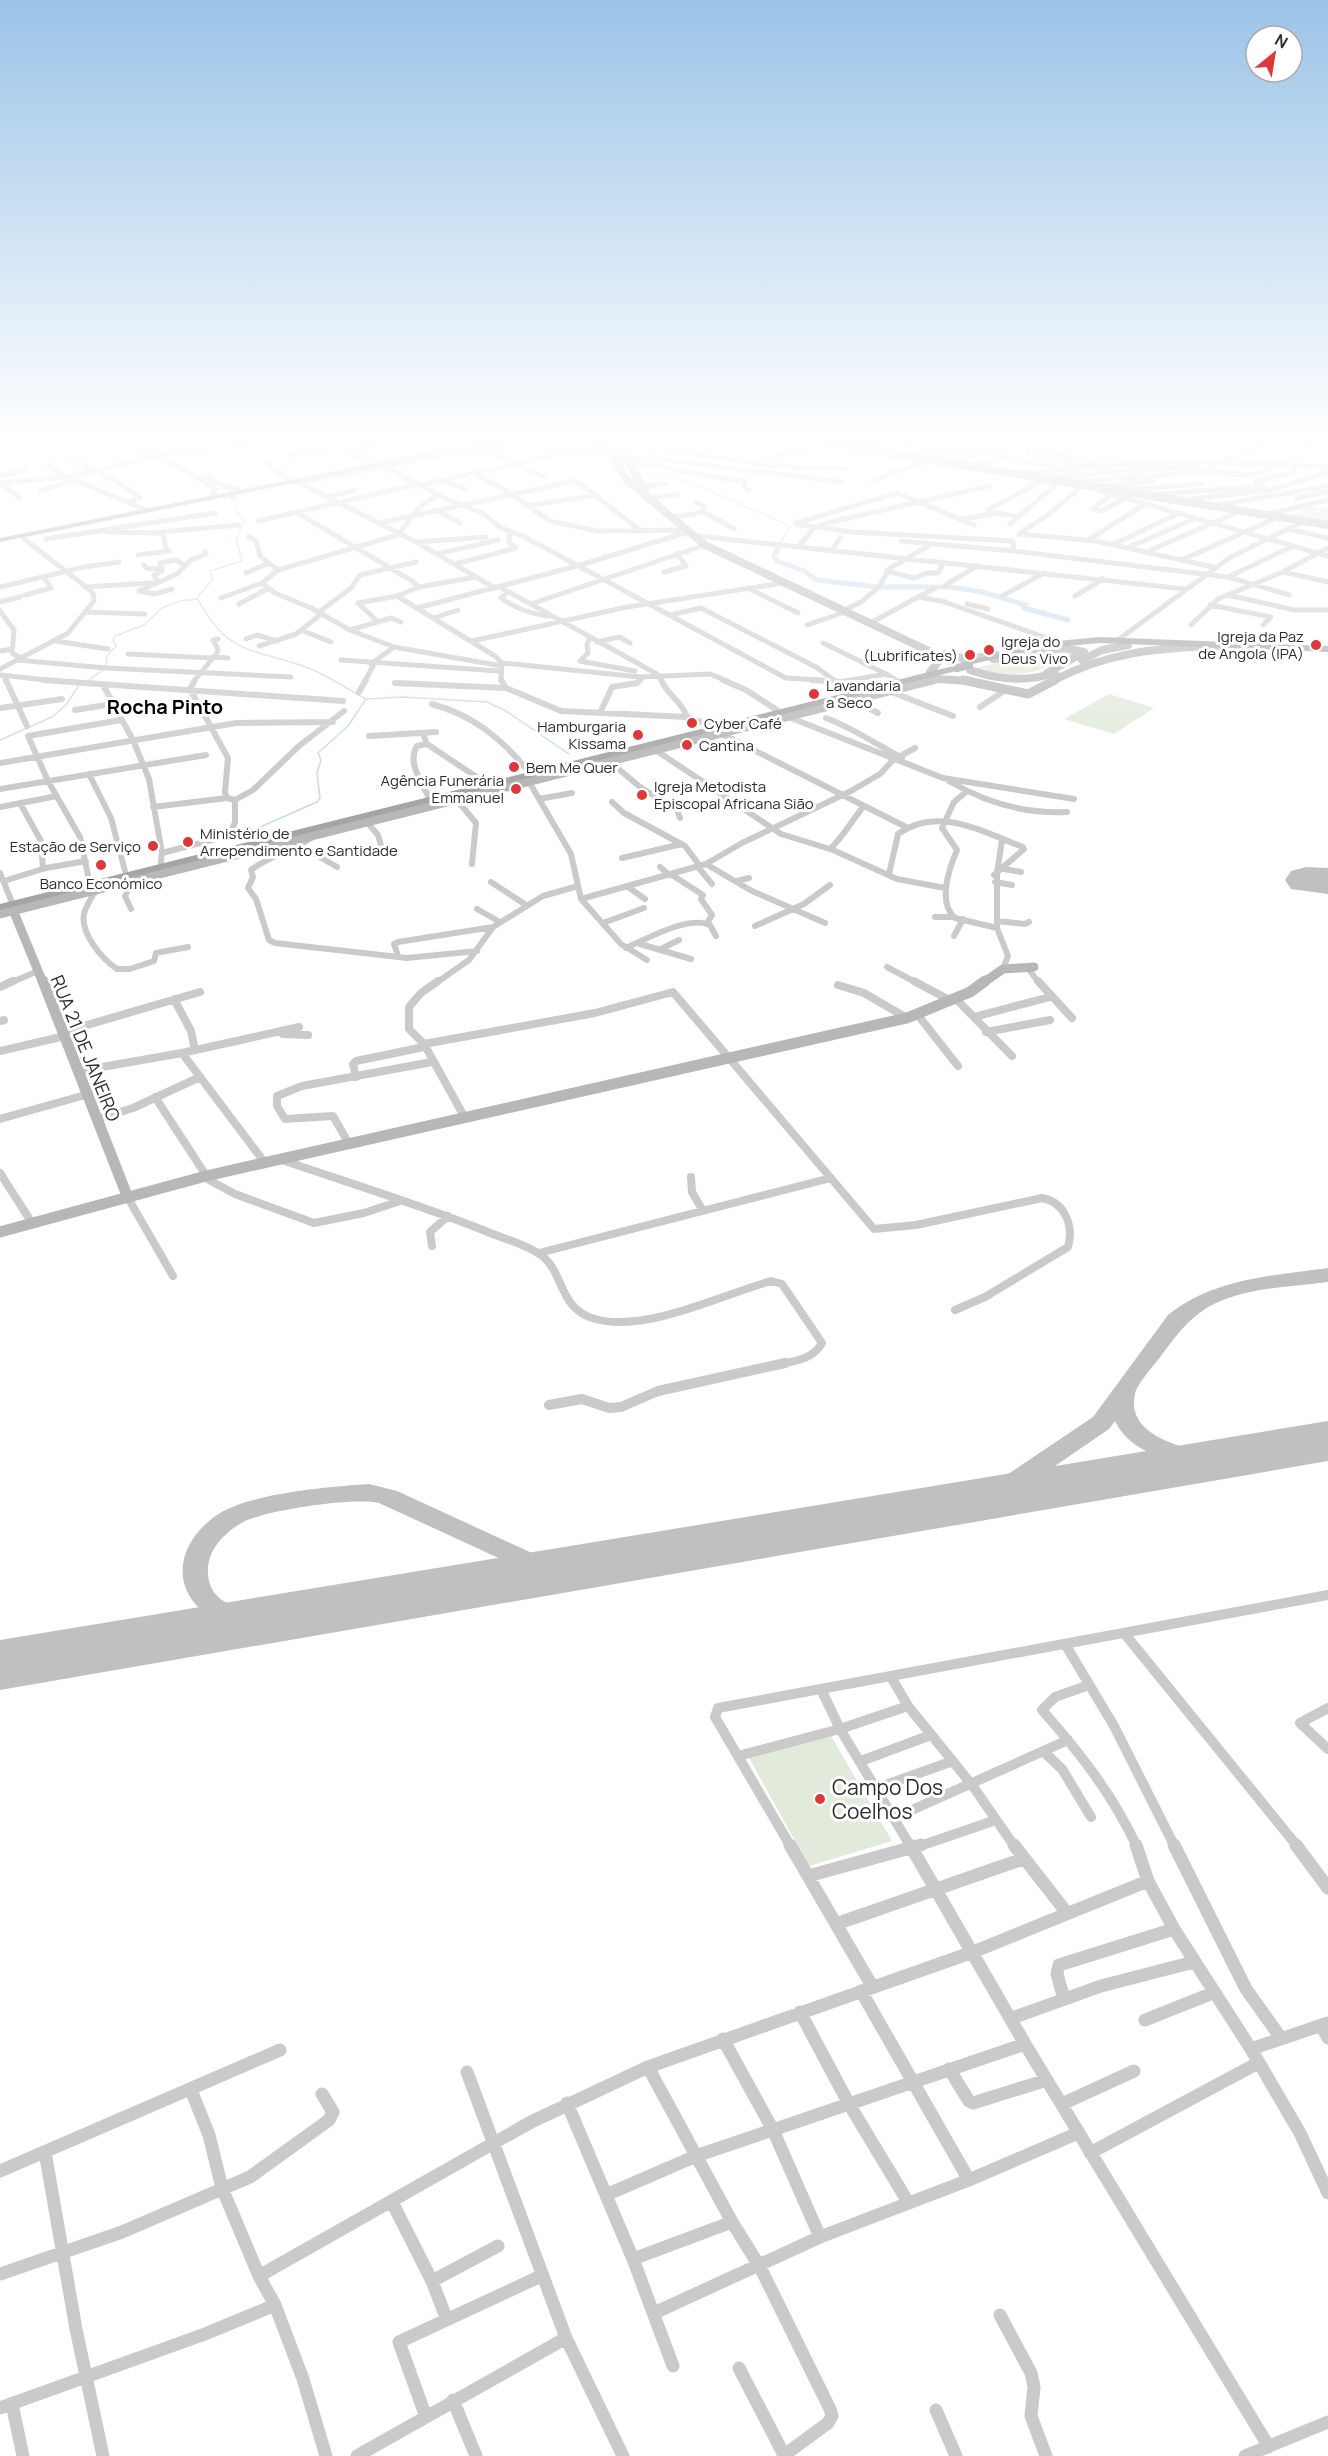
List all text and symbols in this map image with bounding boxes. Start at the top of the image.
north arrow [1244,24,1304,84]
text: N [1271,29,1292,53]
place label: Igreja da Paz de Angola (IPA) [1198,626,1304,664]
place label: Igreja do Deus Vivo [1001,631,1068,669]
marker: Igreja da Paz de Angola (IPA) [1309,638,1323,652]
marker: Igreja do Deus Vivo [982,643,996,657]
place label: (Lubrificates) [863,645,958,666]
marker: (Lubrificates) [963,648,977,662]
place label: Lavandaria a Seco [826,675,901,713]
marker: Lavandaria a Seco [807,687,821,701]
district label: Rocha Pinto [107,693,223,720]
place label: Cyber Café [704,713,782,734]
place label: Hamburgaria Kissama [537,716,626,754]
marker: Cyber Café [685,716,699,730]
marker: Hamburgaria Kissama [631,728,645,742]
place label: Cantina [699,735,754,756]
marker: Cantina [680,738,694,752]
place label: Bem Me Quer [526,757,618,778]
marker: Bem Me Quer [507,760,521,774]
place label: Agência Funerária Emmanuel [381,770,504,808]
place label: Igreja Metodista Episcopal Africana Sião [654,776,814,814]
marker: Agência Funerária Emmanuel [509,782,523,796]
marker: Igreja Metodista Episcopal Africana Sião [635,788,649,802]
place label: Ministério de Arrependimento e Santidade [200,823,398,861]
marker: Ministério de Arrependimento e Santidade [181,835,195,849]
place label: Estação de Serviço [10,836,141,857]
marker: Estação de Serviço [146,839,160,853]
marker: Banco Económico [94,858,108,872]
place label: Banco Económico [40,873,162,894]
street label: RUA 21 DE JANEIRO [46,971,126,1125]
place label: Campo Dos Coelhos [832,1773,943,1825]
marker: Campo Dos Coelhos [813,1792,827,1806]

